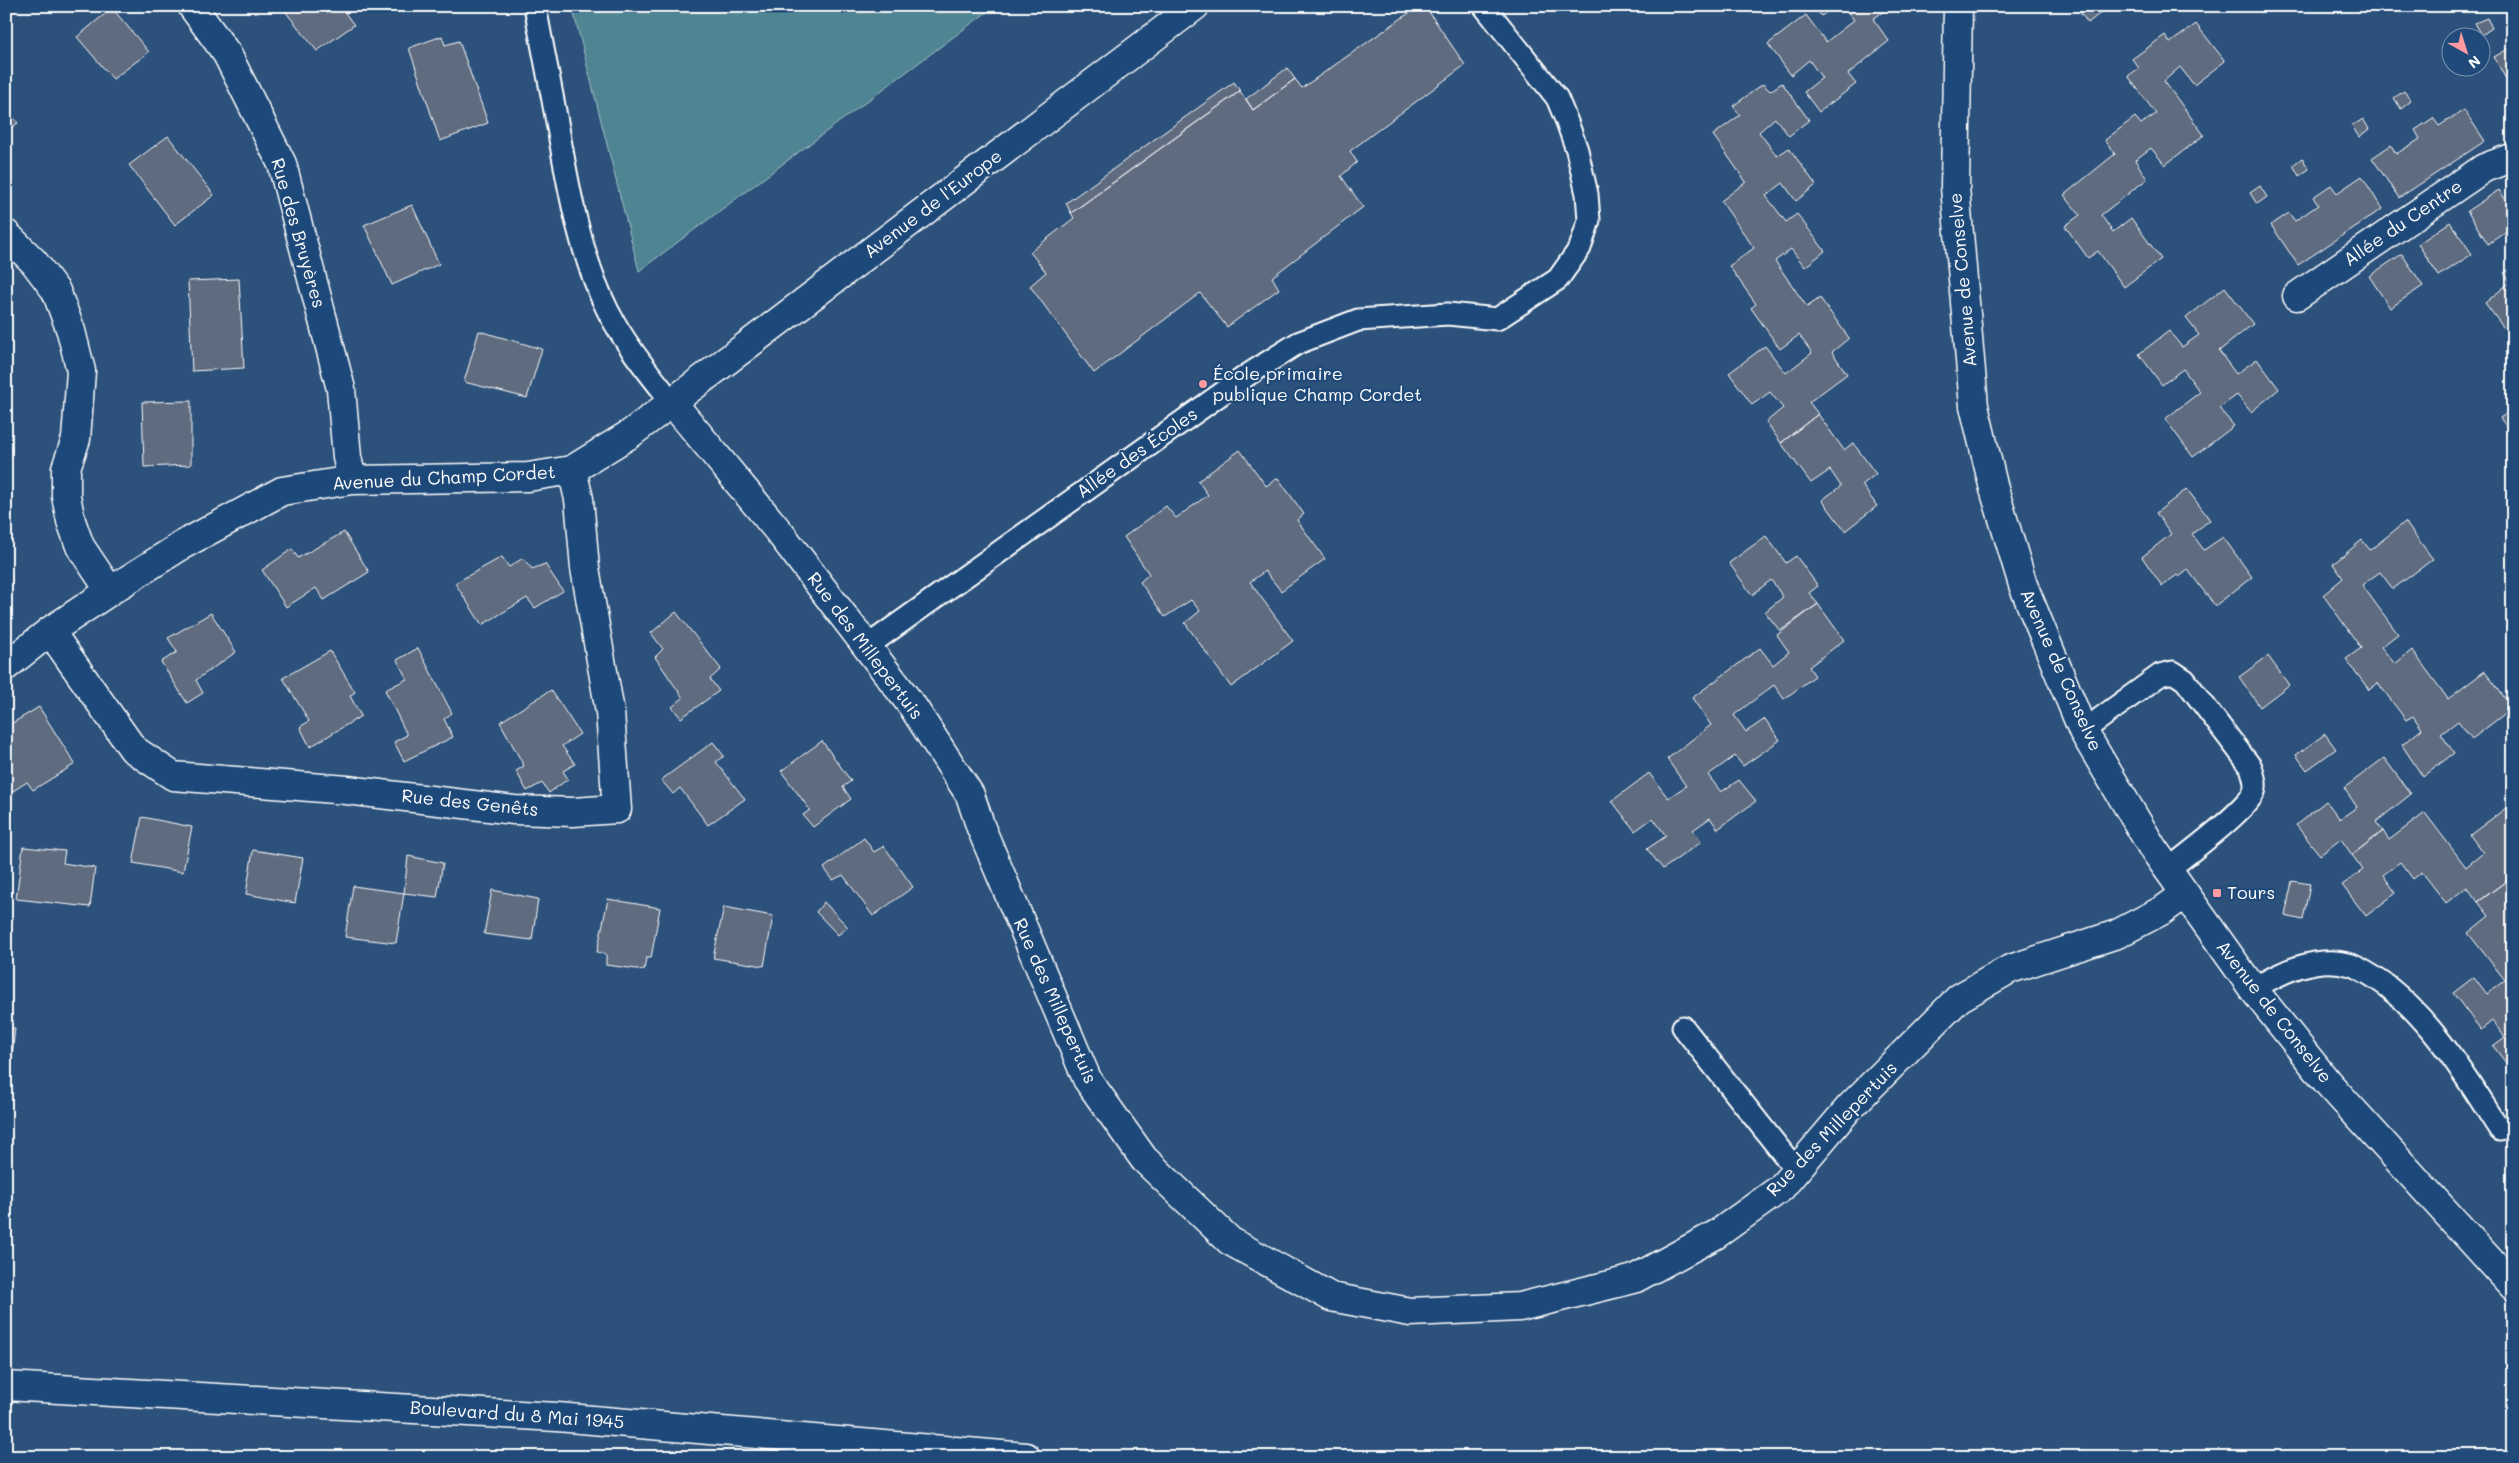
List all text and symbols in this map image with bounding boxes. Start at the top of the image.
north arrow [2442,28,2492,78]
text: N [2464,52,2485,73]
street label: Avenue de l'Europe [859,143,1006,263]
street label: Rue des Bruyères [266,155,332,310]
street label: Allée du Centre [2338,173,2467,271]
street label: Avenue de Conselve [1942,192,1982,368]
place label: École primaire publique Champ Cordet [1213,361,1422,406]
marker: École primaire publique Champ Cordet [1197,378,1209,390]
street label: Allée des Écoles [1071,401,1202,503]
street label: Avenue du Champ Cordet [332,459,556,495]
street label: Rue des Millepertuis [802,567,929,724]
street label: Avenue de Conselve [2015,585,2108,754]
street label: Rue des Genêts [400,783,540,821]
place label: Tours [2227,880,2275,904]
marker: Tours [2211,887,2223,899]
street label: Rue des Millepertuis [1009,914,1103,1087]
street label: Avenue de Conselve [2211,935,2338,1088]
street label: Rue des Millepertuis [1761,1056,1902,1201]
street label: Boulevard du 8 Mai 1945 [409,1395,625,1433]

